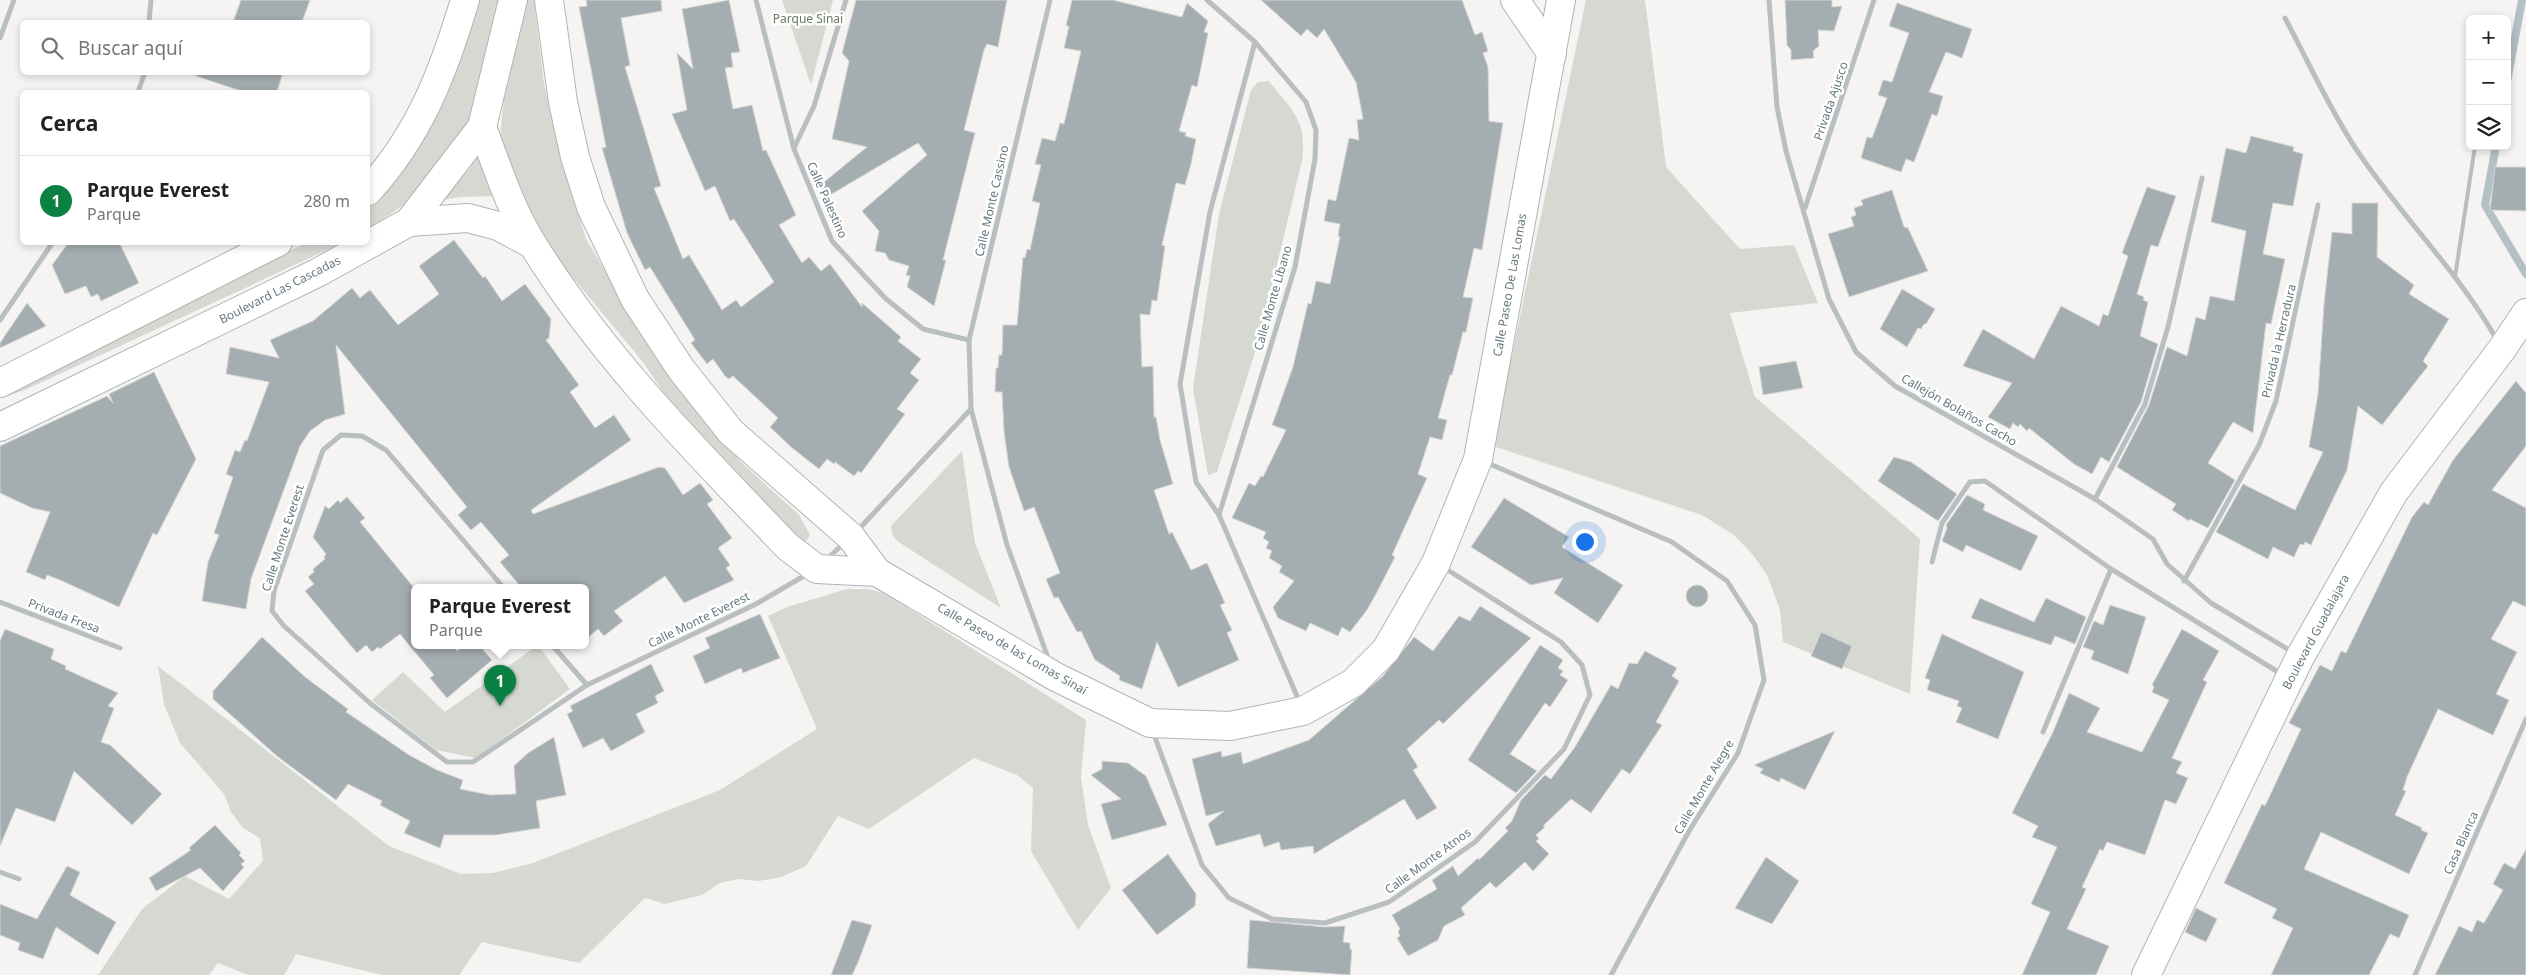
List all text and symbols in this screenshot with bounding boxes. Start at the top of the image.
park label: Parque Sinai [773,10,843,27]
map controls [2466,15,2511,150]
button: + [2466,15,2511,60]
search box [20,20,370,75]
icon: search [38,34,66,62]
text: Buscar aquí [78,35,183,61]
street label: Privada Ajusco [1809,59,1852,143]
button: − [2466,60,2511,105]
button: layers [2466,105,2511,150]
text: Cerca [40,109,98,137]
street label: Calle Monte Cassino [970,144,1013,258]
street label: Calle Palestino [803,159,852,241]
text: Parque Everest [87,177,229,203]
text: 1 [51,190,61,212]
text: 280 m [303,190,350,212]
text: Parque [87,203,141,225]
street label: Calle Paseo De Las Lomas [1489,212,1531,358]
street label: Calle Monte Líbano [1249,243,1296,352]
street label: Boulevard Las Cascadas [216,251,344,328]
street label: Privada la Herradura [2257,282,2300,400]
street label: Callejón Bolaños Cacho [1898,369,2020,450]
street label: Calle Monte Everest [257,482,308,593]
your location [1572,529,1598,555]
street label: Boulevard Guadalajara [2278,571,2353,692]
popup [411,584,589,649]
street label: Calle Monte Everest [645,587,753,652]
text: Parque Everest [429,593,571,619]
street label: Privada Fresa [26,594,103,637]
street label: Calle Paseo de las Lomas Sinaí [934,599,1091,699]
text: Parque [429,619,483,641]
pin: 1 [484,665,516,706]
street label: Calle Monte Alegre [1670,736,1738,837]
street label: Casa Blanca [2439,809,2482,877]
street label: Calle Monte Atnos [1381,823,1474,898]

